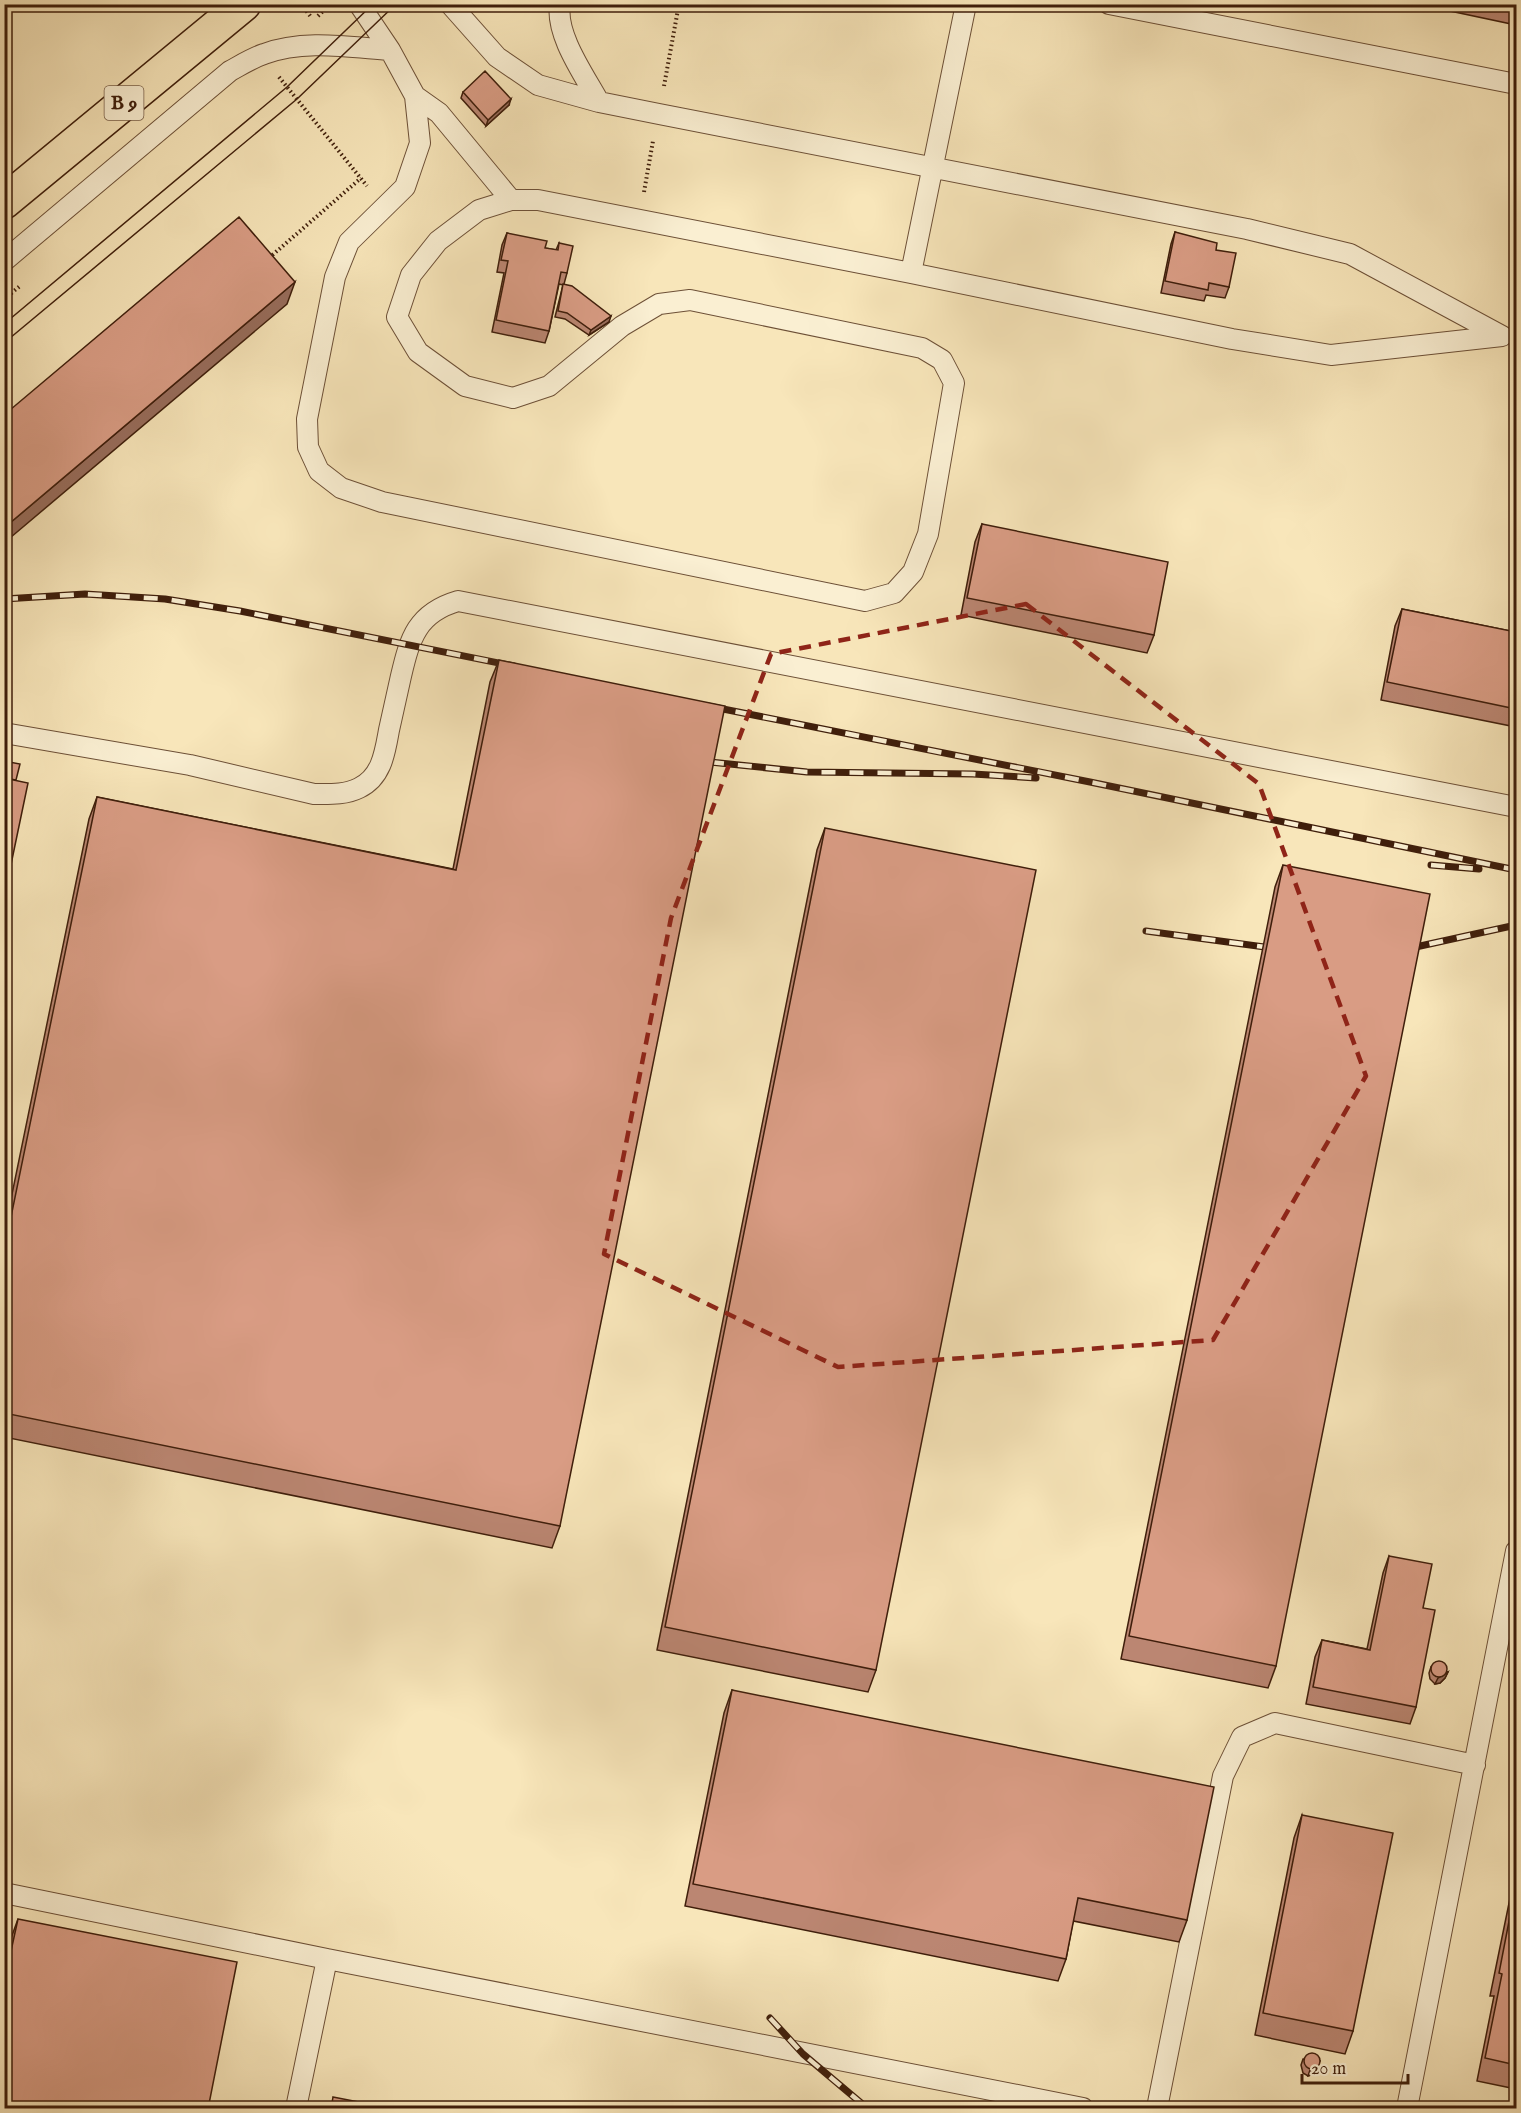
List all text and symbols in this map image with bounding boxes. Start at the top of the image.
road number: B 9 [104,86,144,120]
scale bar [1302,2047,1408,2085]
text: 20 m [1311,2058,1346,2081]

